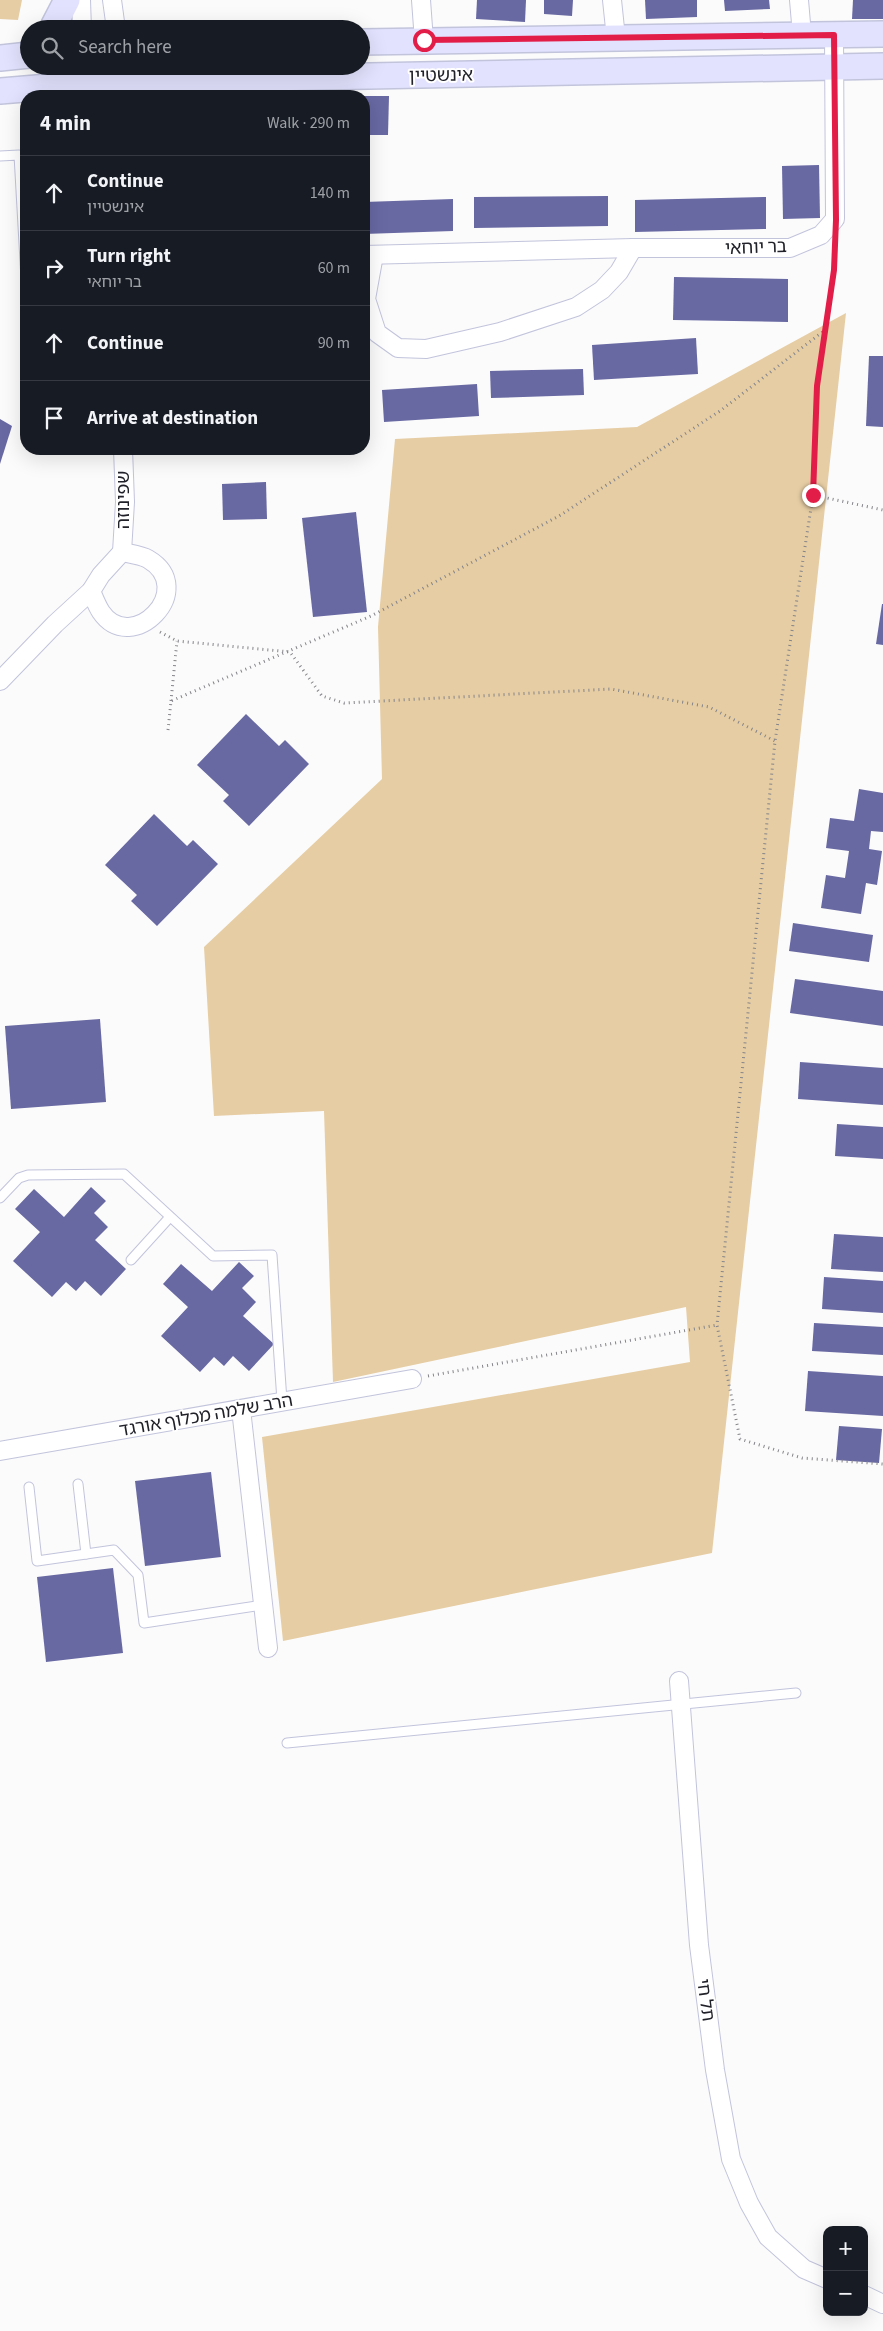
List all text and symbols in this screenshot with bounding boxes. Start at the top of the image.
search box [20,20,370,75]
route start [413,29,436,52]
icon: search [38,34,66,62]
text: Search here [78,34,172,61]
street label: אינשטיין [409,62,473,89]
text: 4 min [40,108,91,138]
text: Walk · 290 m [267,112,350,134]
text: Continue [87,168,164,195]
icon: ahead [40,179,68,207]
text: 140 m [310,182,350,204]
text: אינשטיין [87,196,144,218]
street label: בר יוחאי [725,234,787,261]
text: Turn right [87,243,171,270]
icon: right [40,254,68,282]
text: 60 m [318,257,350,279]
text: בר יוחאי [87,271,142,293]
icon: ahead [40,329,68,357]
text: Continue [87,330,164,357]
text: 90 m [318,332,350,354]
icon: arrive [40,404,68,432]
text: Arrive at destination [87,405,258,432]
street label: שפינוזה [111,471,136,529]
route end [802,484,825,507]
street label: הרב שלמה מכלוף אורגד [117,1388,295,1443]
street label: תל חי [690,1977,721,2023]
map controls [823,2226,868,2316]
button: + [823,2226,868,2271]
button: − [823,2271,868,2316]

